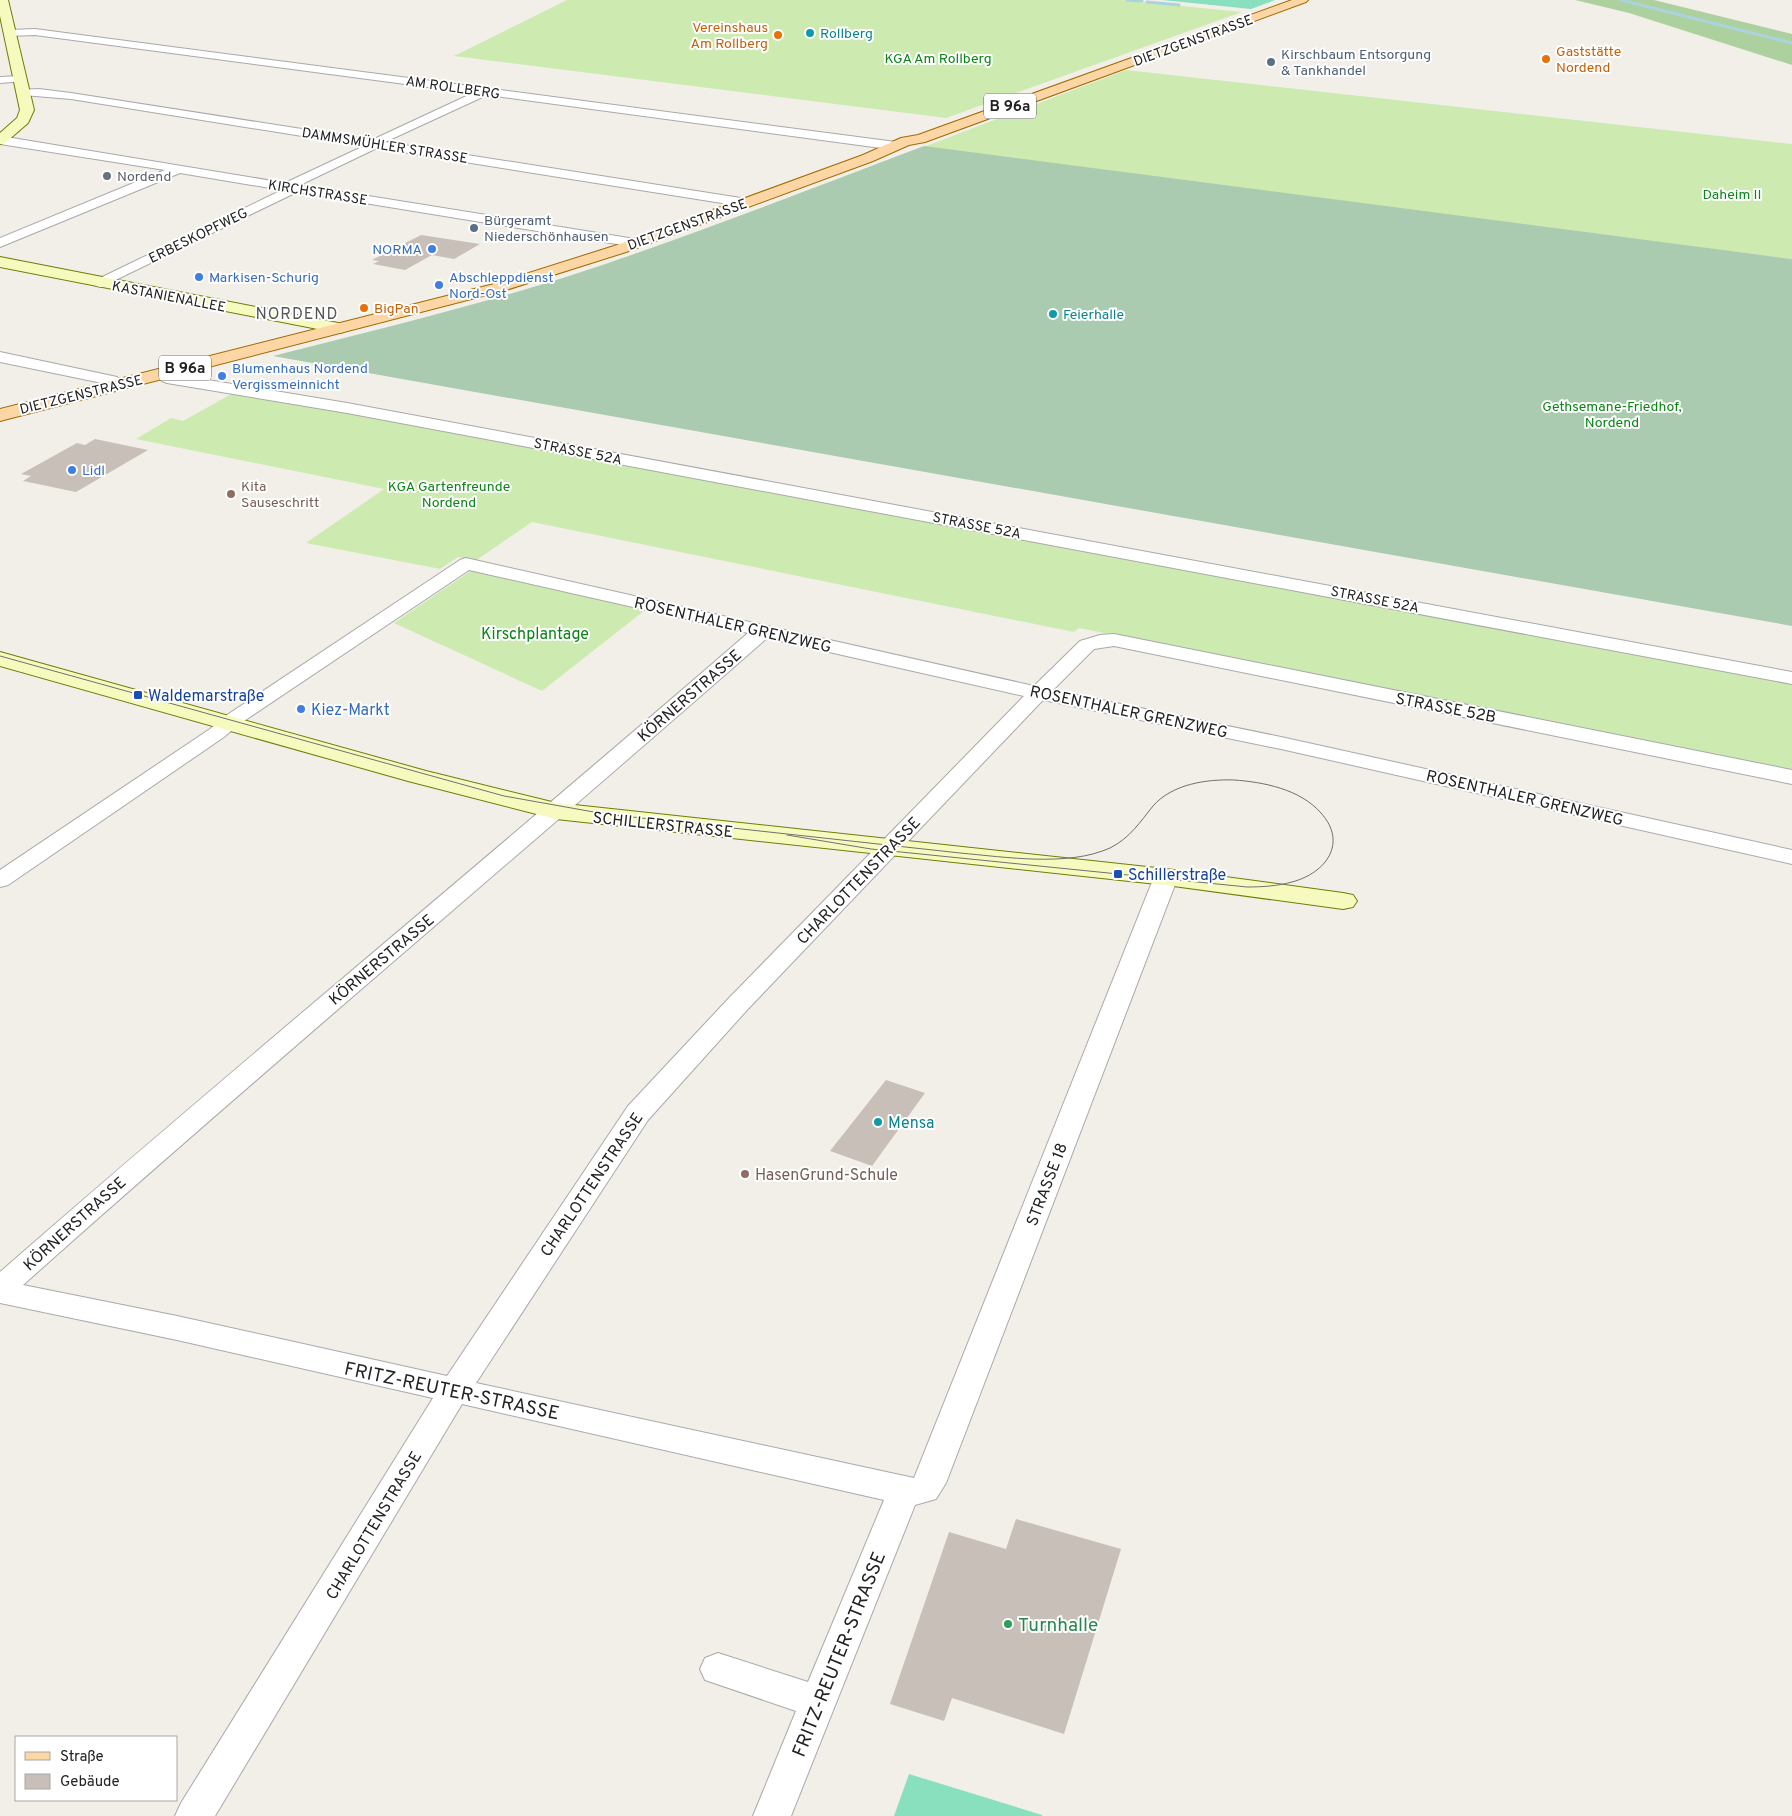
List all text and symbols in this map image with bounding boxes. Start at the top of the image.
street label: DIETZGENSTRASSE [1131,12,1256,71]
place label: Vereinshaus Am Rollberg [690,20,768,53]
place label: Rollberg [820,26,873,43]
marker: Rollberg [804,27,816,39]
marker: Vereinshaus Am Rollberg [772,29,784,41]
place label: Gaststätte Nordend [1556,44,1621,77]
place label: Kirschbaum Entsorgung & Tankhandel [1281,47,1431,80]
park label: KGA Am Rollberg [884,51,992,68]
marker: Gaststätte Nordend [1540,53,1552,65]
marker: Kirschbaum Entsorgung & Tankhandel [1265,56,1277,68]
street label: AM ROLLBERG [405,73,501,104]
road number: B 96a [984,94,1036,118]
street label: DAMMSMÜHLER STRASSE [301,124,469,168]
place label: Nordend [117,169,171,186]
marker: Nordend [101,170,113,182]
street label: KIRCHSTRASSE [267,177,369,210]
park label: Daheim II [1703,187,1761,204]
street label: DIETZGENSTRASSE [625,196,750,255]
street label: ERBESKOPFWEG [146,205,251,268]
place label: Bürgeramt Niederschönhausen [484,213,609,246]
marker: Bürgeramt Niederschönhausen [468,222,480,234]
place label: NORMA [372,242,422,259]
marker: NORMA [426,243,438,255]
place label: Markisen-Schurig [209,270,319,287]
place label: Abschleppdienst Nord-Ost [449,270,554,303]
marker: Markisen-Schurig [193,271,205,283]
street label: KASTANIENALLEE [110,278,227,317]
marker: Abschleppdienst Nord-Ost [433,279,445,291]
place label: BigPan [374,301,419,318]
marker: BigPan [358,302,370,314]
district label: NORDEND [255,305,339,325]
place label: Feierhalle [1063,307,1124,324]
marker: Feierhalle [1047,308,1059,320]
road number: B 96a [159,356,211,380]
place label: Blumenhaus Nordend Vergissmeinnicht [232,361,368,394]
marker: Blumenhaus Nordend Vergissmeinnicht [216,370,228,382]
street label: DIETZGENSTRASSE [18,372,145,419]
park label: Gethsemane-Friedhof, Nordend [1542,399,1682,432]
street label: STRASSE 52A [532,436,623,469]
place label: Lidl [82,463,105,480]
marker: Lidl [66,464,78,476]
place label: Kita Sauseschritt [241,479,319,512]
park label: KGA Gartenfreunde Nordend [388,479,510,512]
marker: Kita Sauseschritt [225,488,237,500]
street label: STRASSE 52A [931,510,1022,543]
street label: STRASSE 52A [1329,584,1420,617]
street label: ROSENTHALER GRENZWEG [632,593,833,658]
park label: Kirschplantage [481,625,589,645]
street label: KÖRNERSTRASSE [633,644,746,747]
street label: ROSENTHALER GRENZWEG [1028,682,1229,744]
place label: Waldemarstraße [148,687,264,707]
marker: Waldemarstraße [132,689,144,701]
street label: STRASSE 52B [1394,689,1498,729]
place label: Kiez-Markt [311,701,390,721]
marker: Kiez-Markt [295,703,307,715]
street label: ROSENTHALER GRENZWEG [1424,766,1625,831]
street label: SCHILLERSTRASSE [592,809,734,843]
street label: CHARLOTTENSTRASSE [793,813,926,949]
place label: Schillerstraße [1128,866,1226,886]
marker: Schillerstraße [1112,868,1124,880]
street label: KÖRNERSTRASSE [324,909,439,1010]
street label: CHARLOTTENSTRASSE [537,1109,648,1261]
place label: Mensa [888,1114,934,1134]
marker: Mensa [872,1116,884,1128]
street label: STRASSE 18 [1023,1140,1073,1229]
place label: HasenGrund-Schule [755,1166,898,1186]
marker: HasenGrund-Schule [739,1168,751,1180]
street label: KÖRNERSTRASSE [19,1172,131,1276]
street label: FRITZ-REUTER-STRASSE [342,1357,561,1426]
street label: CHARLOTTENSTRASSE [322,1448,427,1604]
street label: FRITZ-REUTER-STRASSE [788,1549,892,1761]
place label: Turnhalle [1018,1614,1098,1638]
marker: Turnhalle [1002,1618,1014,1630]
legend [15,1736,178,1801]
text: Straße [60,1748,104,1767]
text: Gebäude [60,1773,120,1792]

